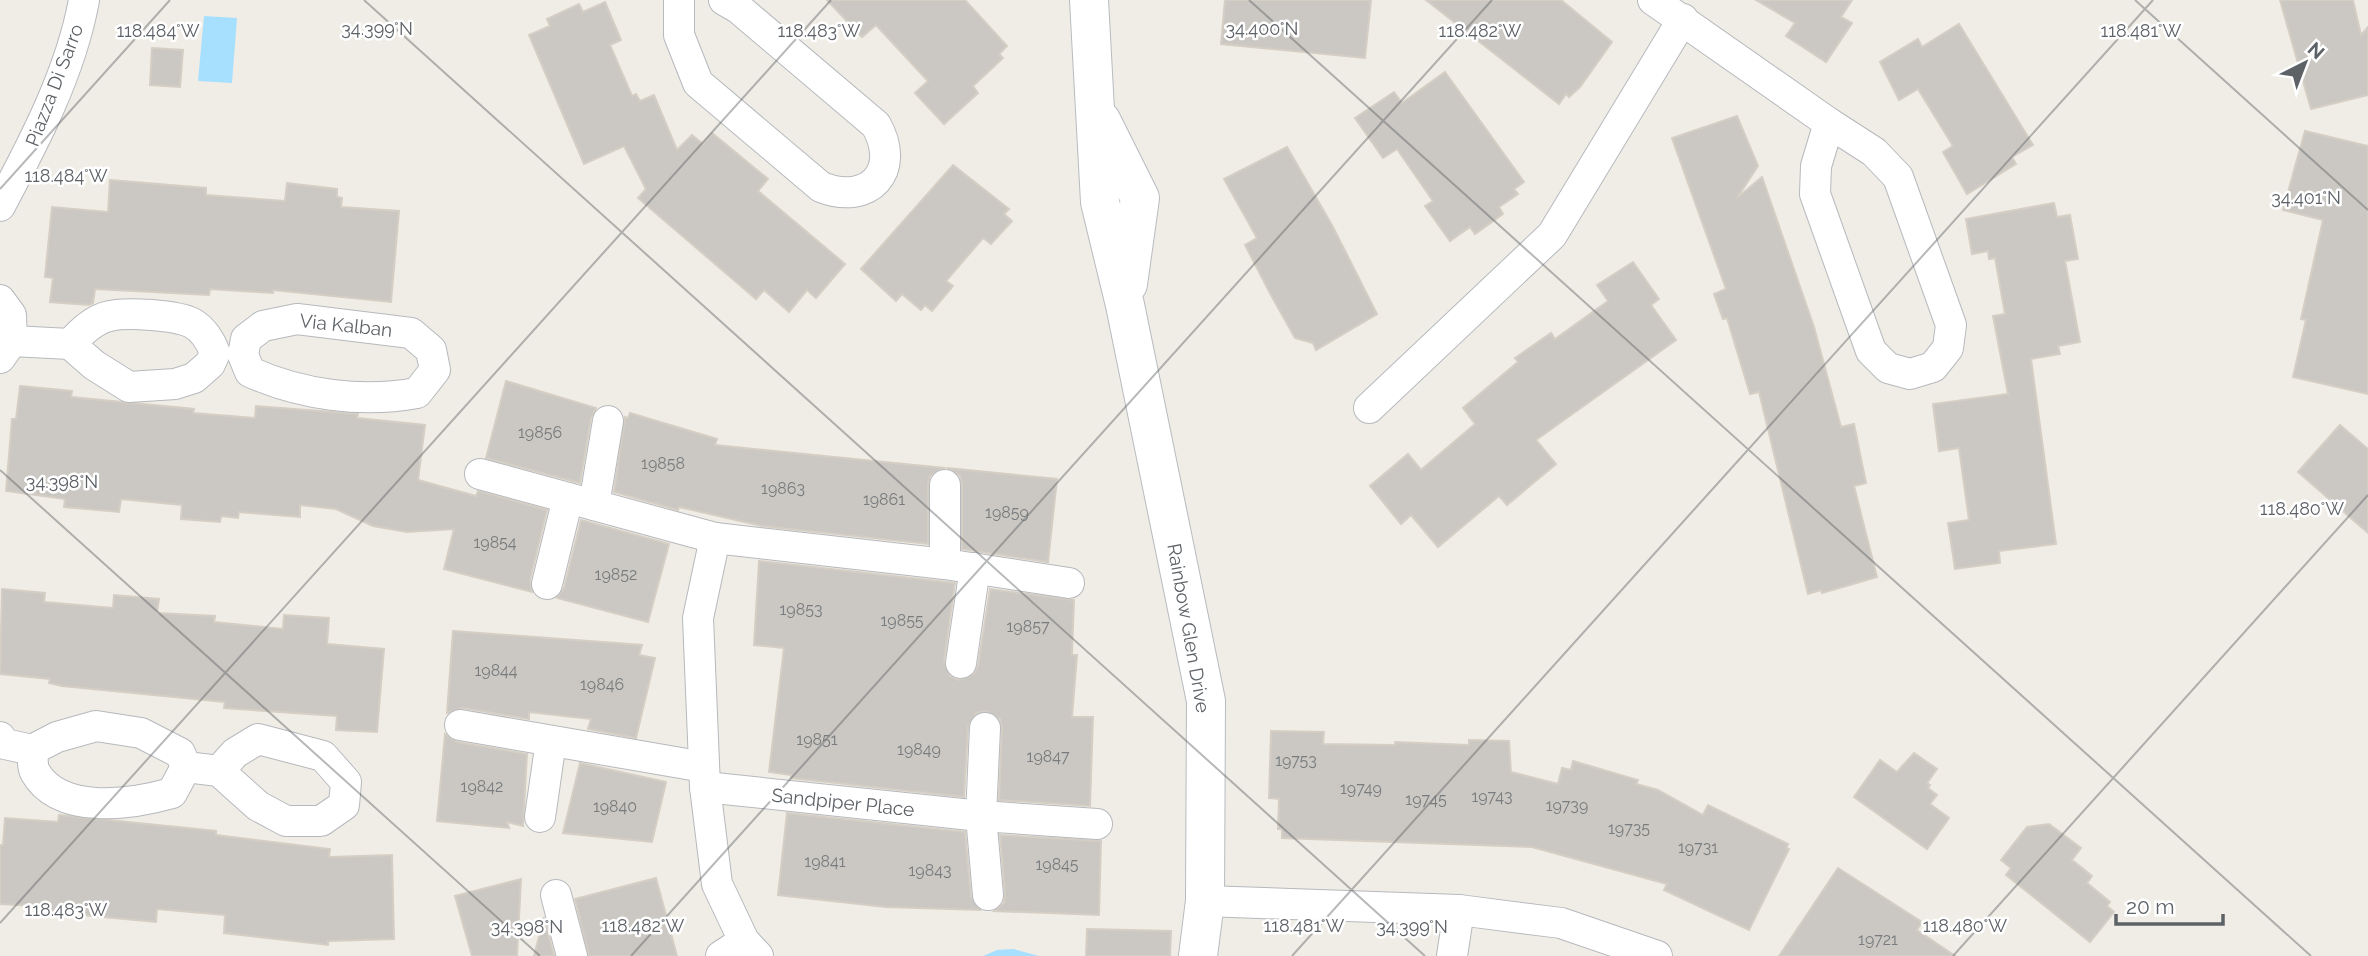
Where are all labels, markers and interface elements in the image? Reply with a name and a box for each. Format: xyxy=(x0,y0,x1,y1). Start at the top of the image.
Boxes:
text: 34.399°N xyxy=(341,18,413,39)
text: 34.400°N xyxy=(1225,18,1299,39)
text: 118.484°W xyxy=(116,20,200,41)
text: 118.483°W xyxy=(778,20,861,41)
text: 118.482°W xyxy=(1439,20,1522,41)
text: 118.481°W xyxy=(2101,20,2182,41)
street label: Piazza Di Sarro xyxy=(21,21,87,149)
north arrow xyxy=(2270,28,2340,98)
text: N xyxy=(2304,37,2329,63)
text: 118.484°W xyxy=(24,165,108,186)
text: 34.401°N xyxy=(2271,187,2341,208)
street label: Via Kalban xyxy=(299,309,393,341)
house number: 19856 xyxy=(518,423,562,442)
house number: 19858 xyxy=(641,454,685,473)
text: 34.398°N xyxy=(26,471,98,492)
house number: 19863 xyxy=(761,479,805,498)
house number: 19861 xyxy=(863,490,905,509)
text: 118.480°W xyxy=(2260,498,2344,519)
house number: 19859 xyxy=(985,503,1029,522)
house number: 19854 xyxy=(473,533,517,552)
street label: Rainbow Glen Drive xyxy=(1163,542,1215,714)
house number: 19852 xyxy=(595,565,637,584)
house number: 19853 xyxy=(780,600,822,619)
house number: 19855 xyxy=(880,611,924,630)
house number: 19857 xyxy=(1007,617,1050,636)
house number: 19844 xyxy=(474,661,518,680)
house number: 19846 xyxy=(580,675,624,694)
house number: 19851 xyxy=(796,730,838,749)
house number: 19849 xyxy=(897,740,941,759)
house number: 19847 xyxy=(1027,747,1070,766)
house number: 19753 xyxy=(1275,751,1317,770)
house number: 19842 xyxy=(461,777,503,796)
house number: 19749 xyxy=(1340,779,1382,798)
street label: Sandpiper Place xyxy=(771,784,915,820)
house number: 19743 xyxy=(1471,787,1513,806)
house number: 19745 xyxy=(1405,790,1447,809)
house number: 19739 xyxy=(1546,796,1588,815)
house number: 19840 xyxy=(593,797,637,816)
house number: 19735 xyxy=(1608,819,1650,838)
house number: 19731 xyxy=(1678,838,1718,857)
house number: 19841 xyxy=(804,852,846,871)
house number: 19845 xyxy=(1035,855,1079,874)
house number: 19843 xyxy=(909,861,952,880)
scale bar xyxy=(2116,883,2223,927)
text: 20 m xyxy=(2126,894,2174,919)
text: 118.483°W xyxy=(25,899,108,920)
text: 118.482°W xyxy=(602,915,685,936)
text: 118.481°W xyxy=(1264,915,1345,936)
text: 118.480°W xyxy=(1923,915,2007,936)
text: 34.398°N xyxy=(491,916,563,937)
text: 34.399°N xyxy=(1376,916,1448,937)
house number: 19721 xyxy=(1858,930,1898,949)

